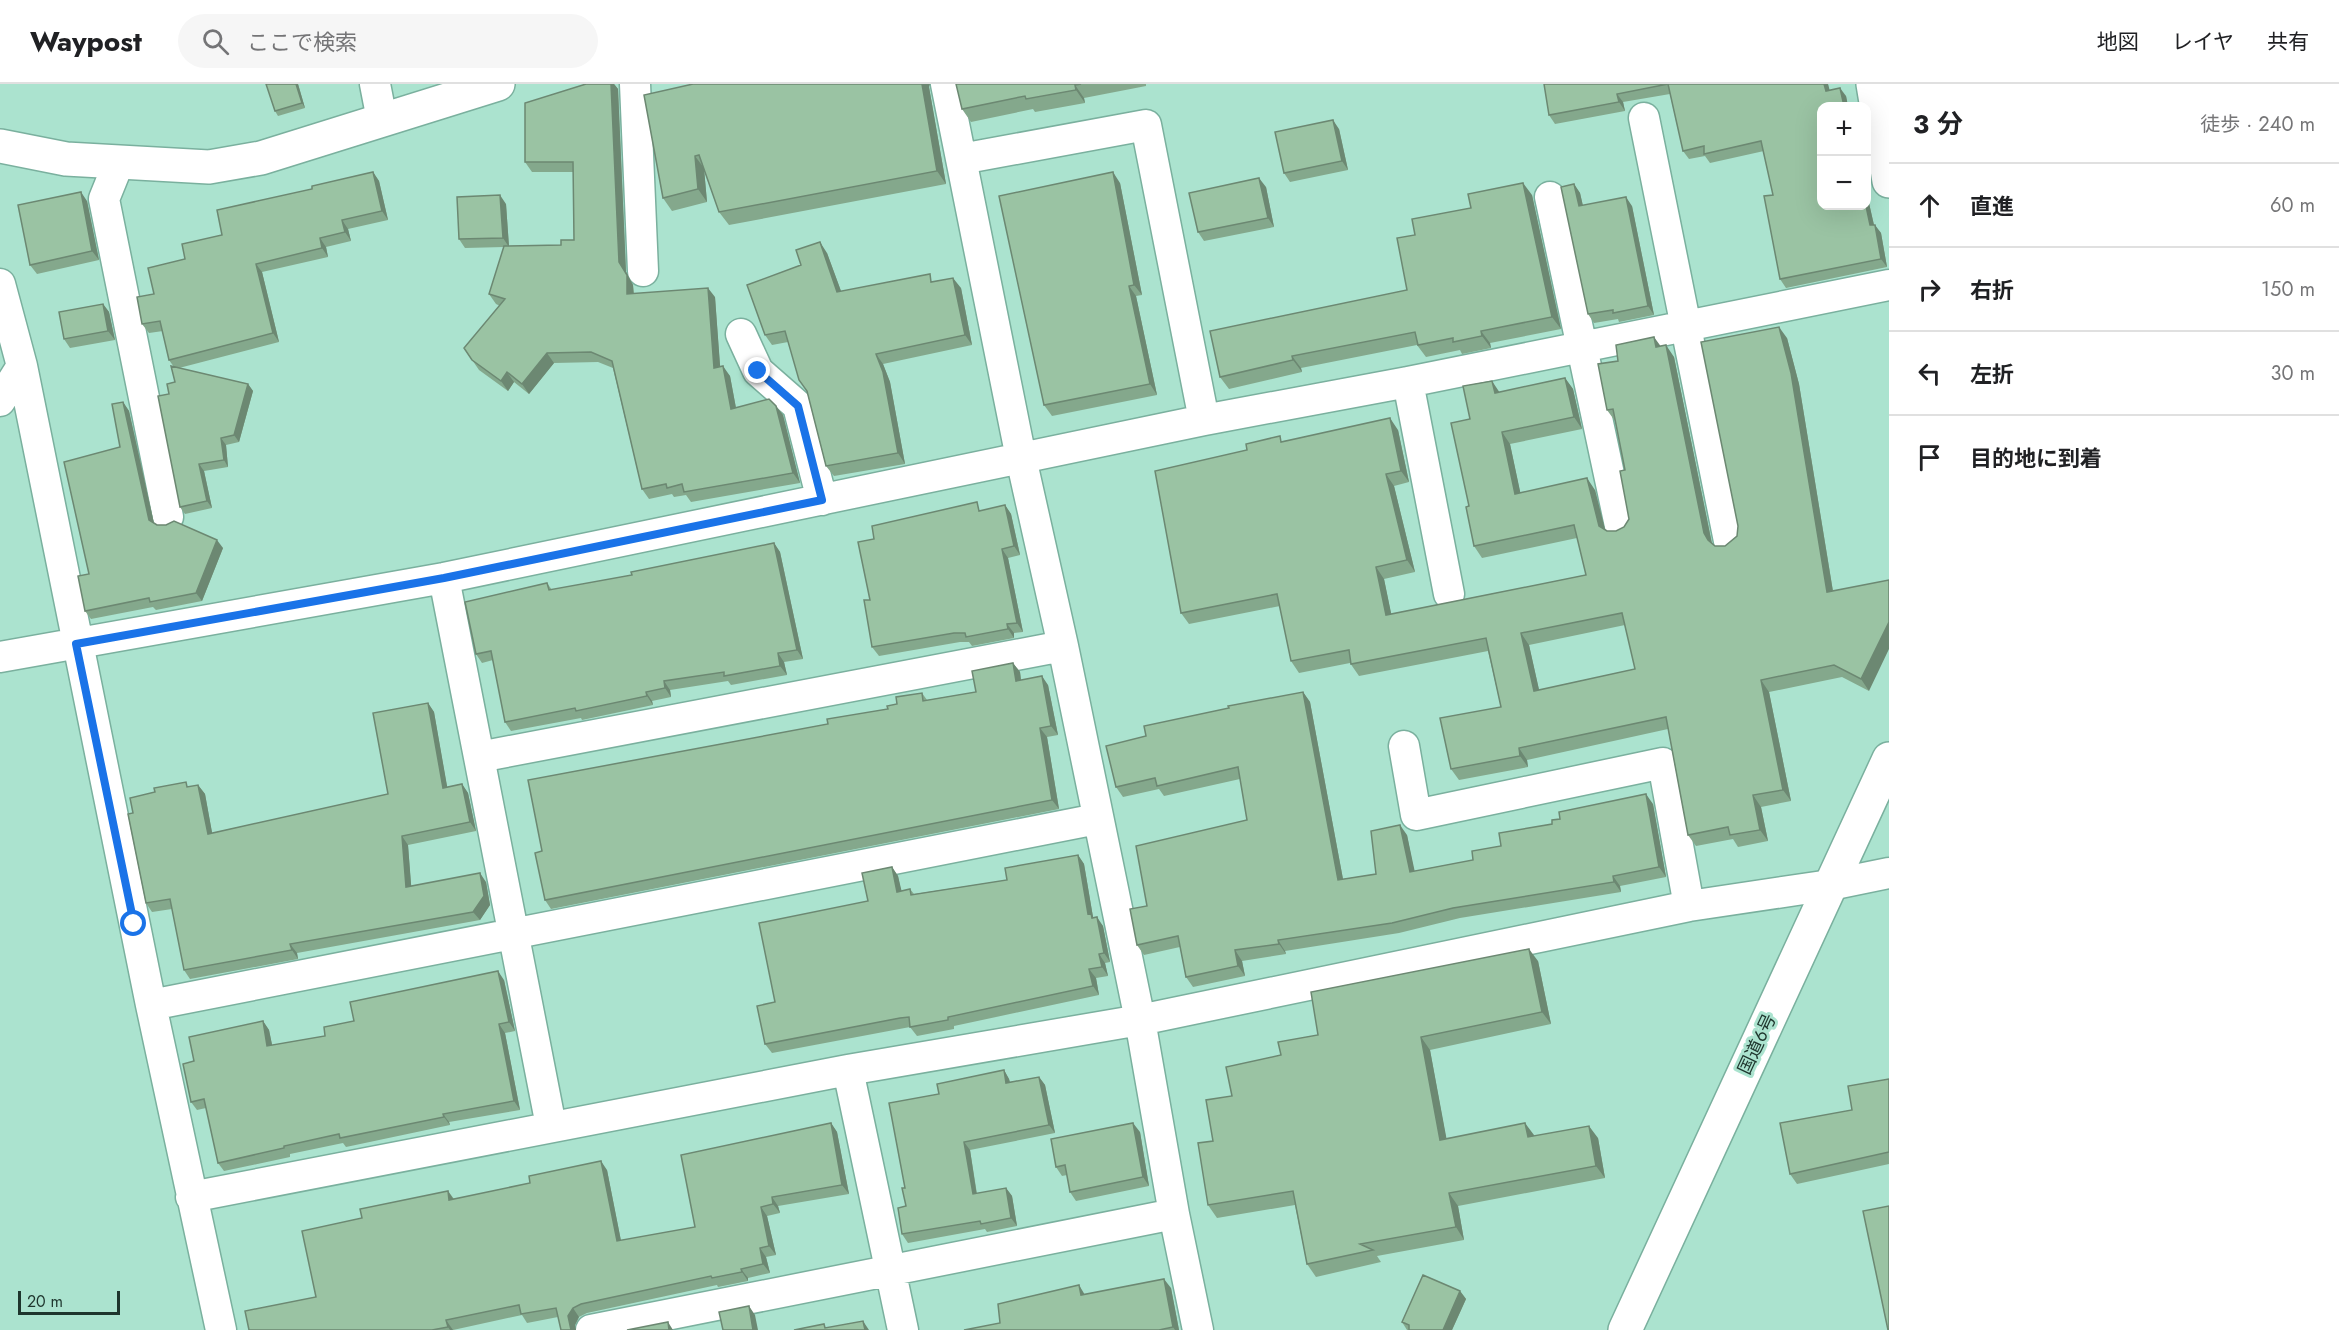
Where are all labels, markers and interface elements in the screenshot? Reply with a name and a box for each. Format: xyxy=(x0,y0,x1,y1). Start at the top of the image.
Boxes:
search box xyxy=(178,14,598,68)
text: Waypost xyxy=(30,21,142,62)
icon: search xyxy=(199,25,232,58)
text: ここで検索 xyxy=(247,26,357,58)
text: 地図 xyxy=(2097,27,2139,57)
text: レイヤ xyxy=(2172,27,2234,57)
text: 共有 xyxy=(2267,27,2309,57)
map controls xyxy=(1817,102,1871,210)
button: + xyxy=(1817,102,1871,156)
text: 3 分 xyxy=(1913,105,1963,143)
text: 徒歩 · 240 m xyxy=(2200,110,2315,139)
button: − xyxy=(1817,156,1871,210)
icon: ahead xyxy=(1913,189,1946,222)
text: 直進 xyxy=(1970,190,2014,222)
text: 60 m xyxy=(2270,191,2315,220)
icon: right xyxy=(1913,273,1946,306)
text: 右折 xyxy=(1970,274,2014,306)
text: 150 m xyxy=(2261,275,2315,304)
route end xyxy=(744,357,770,383)
icon: left xyxy=(1913,357,1946,390)
text: 左折 xyxy=(1970,358,2014,390)
text: 30 m xyxy=(2270,359,2315,388)
icon: arrive xyxy=(1913,441,1946,474)
text: 目的地に到着 xyxy=(1970,442,2102,474)
route start xyxy=(120,910,146,936)
street label: 国道6号 xyxy=(1732,1009,1782,1079)
scale bar xyxy=(18,1288,120,1316)
text: 20 m xyxy=(27,1290,63,1313)

